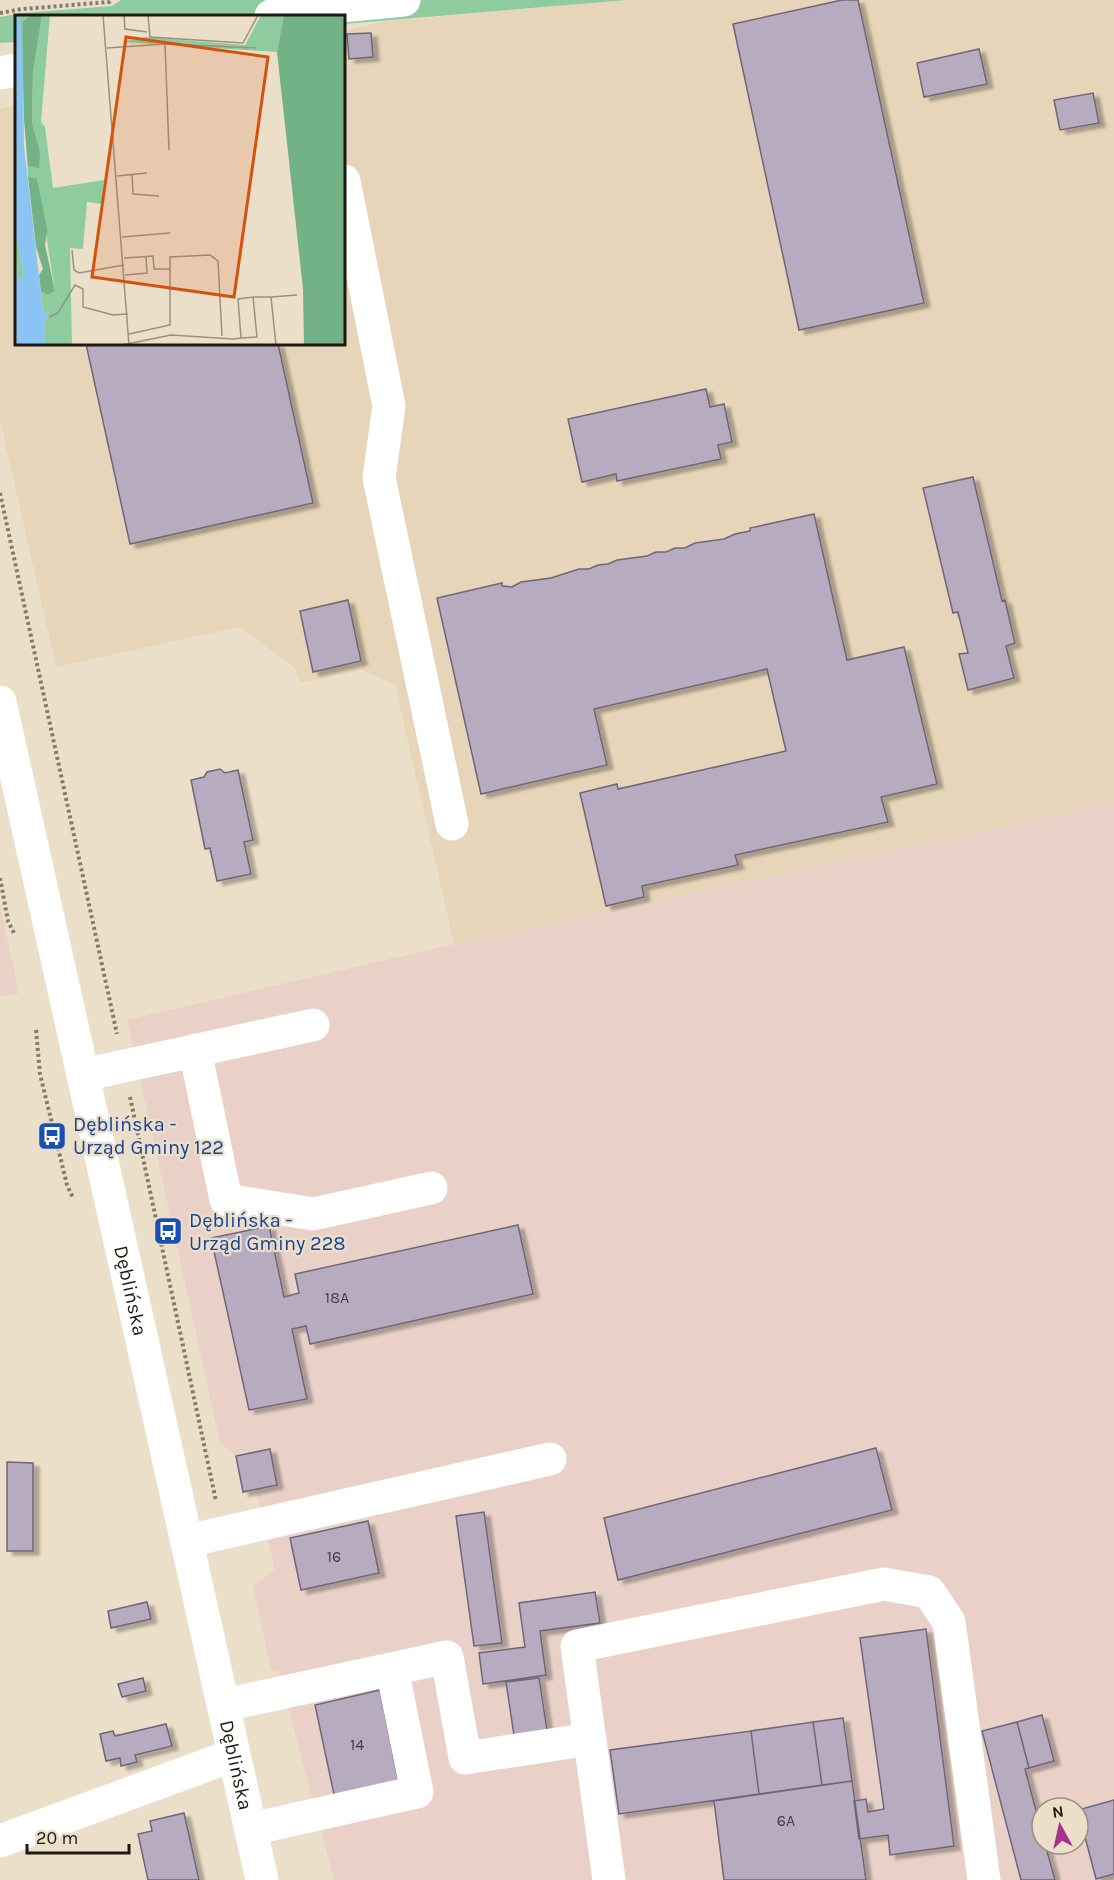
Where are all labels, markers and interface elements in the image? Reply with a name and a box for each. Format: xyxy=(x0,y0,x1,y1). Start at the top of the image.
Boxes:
inset map xyxy=(15,15,345,345)
place label: Dęblińska - Urząd Gminy 122 xyxy=(73,1113,224,1159)
bus stop icon: Dęblińska - Urząd Gminy 122 xyxy=(36,1120,68,1152)
place label: Dęblińska - Urząd Gminy 228 xyxy=(189,1209,346,1255)
bus stop icon: Dęblińska - Urząd Gminy 228 xyxy=(152,1215,184,1247)
street label: Dęblińska xyxy=(109,1243,152,1338)
house number: 18A xyxy=(325,1288,349,1307)
house number: 16 xyxy=(327,1547,341,1566)
street label: Dęblińska xyxy=(215,1718,257,1812)
house number: 14 xyxy=(350,1735,364,1754)
north arrow xyxy=(1030,1796,1090,1856)
text: N xyxy=(1051,1801,1065,1822)
house number: 6A xyxy=(777,1811,795,1830)
scale bar xyxy=(27,1817,129,1855)
text: 20 m xyxy=(36,1827,78,1849)

